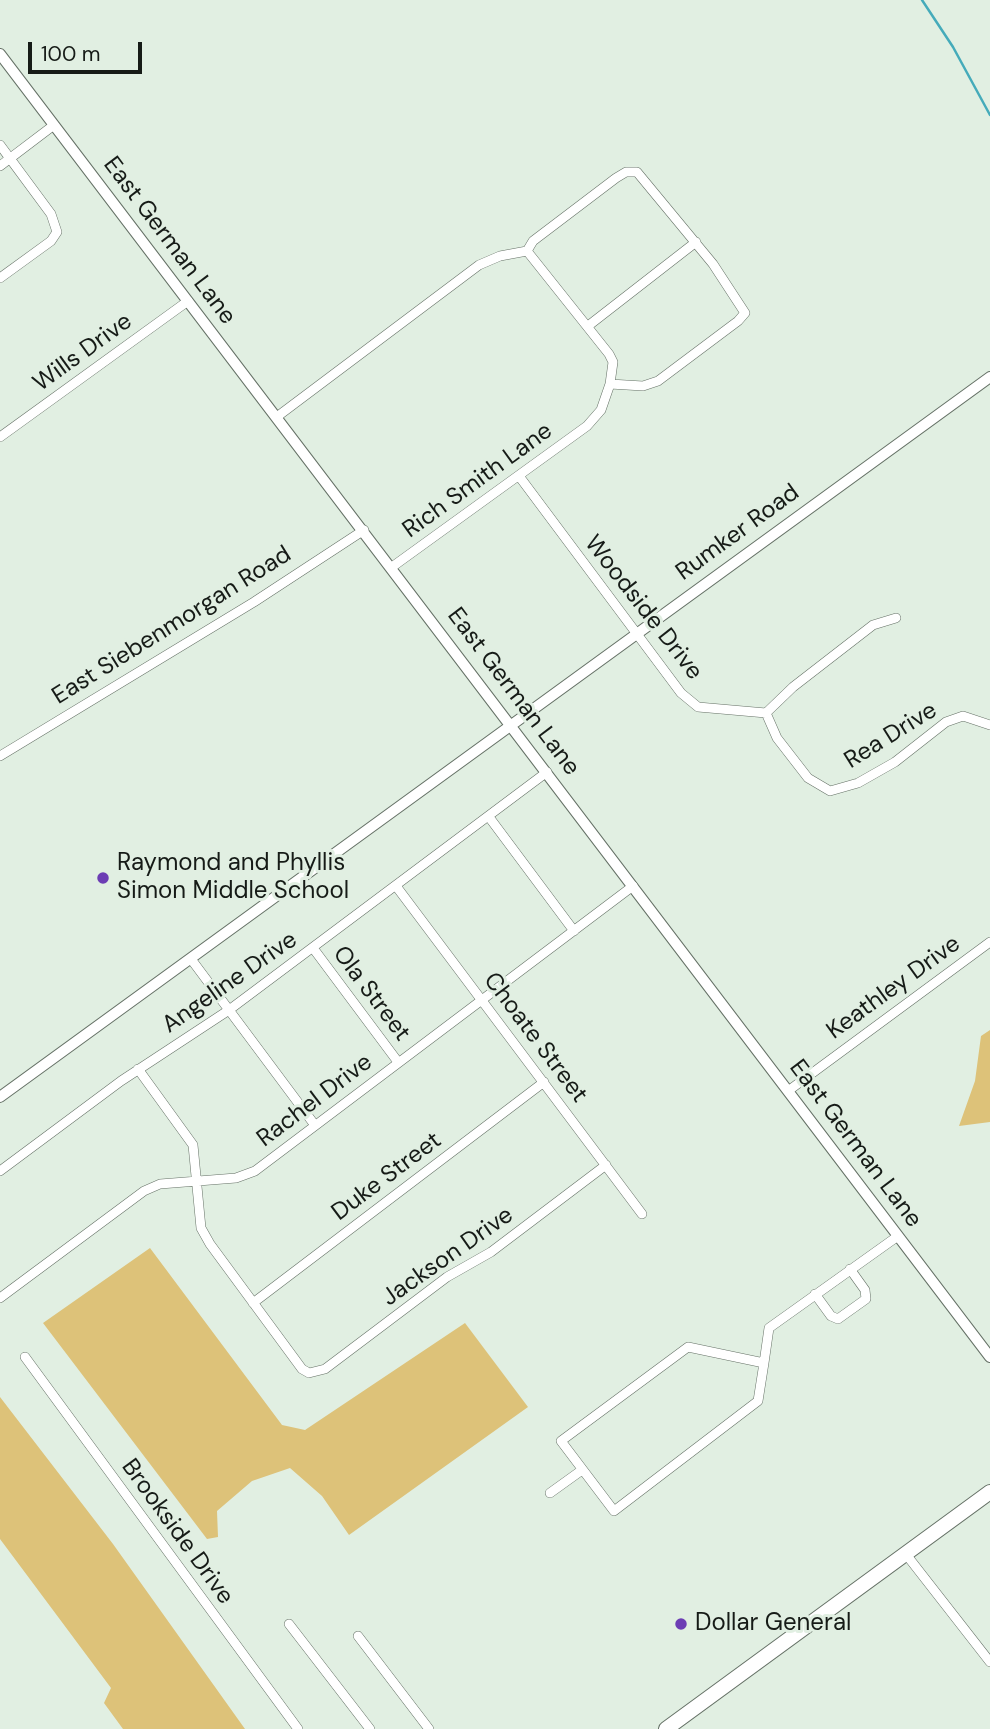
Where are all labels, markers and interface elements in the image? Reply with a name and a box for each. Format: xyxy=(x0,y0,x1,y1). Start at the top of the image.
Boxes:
scale bar xyxy=(32,28,145,72)
text: 100 m xyxy=(41,40,101,68)
street label: East German Lane xyxy=(97,152,241,330)
street label: Wills Drive xyxy=(28,308,138,398)
street label: Rich Smith Lane xyxy=(398,417,558,545)
street label: Rumker Road xyxy=(671,479,805,587)
street label: Woodside Drive xyxy=(578,530,708,686)
street label: East Siebenmorgan Road xyxy=(47,541,297,711)
street label: East German Lane xyxy=(441,603,585,781)
street label: Rea Drive xyxy=(840,696,942,776)
place label: Raymond and Phyllis Simon Middle School xyxy=(117,850,349,906)
marker: Raymond and Phyllis Simon Middle School xyxy=(95,870,111,886)
street label: Angeline Drive xyxy=(157,926,303,1040)
street label: Keathley Drive xyxy=(822,930,966,1046)
street label: Ola Street xyxy=(326,941,416,1047)
street label: Choate Street xyxy=(477,967,593,1109)
street label: Rachel Drive xyxy=(252,1048,378,1154)
street label: East German Lane xyxy=(783,1055,927,1233)
street label: Duke Street xyxy=(327,1127,447,1227)
street label: Jackson Drive xyxy=(377,1201,519,1313)
street label: Brookside Drive xyxy=(115,1454,239,1610)
place label: Dollar General xyxy=(695,1610,851,1638)
marker: Dollar General xyxy=(673,1616,689,1632)

